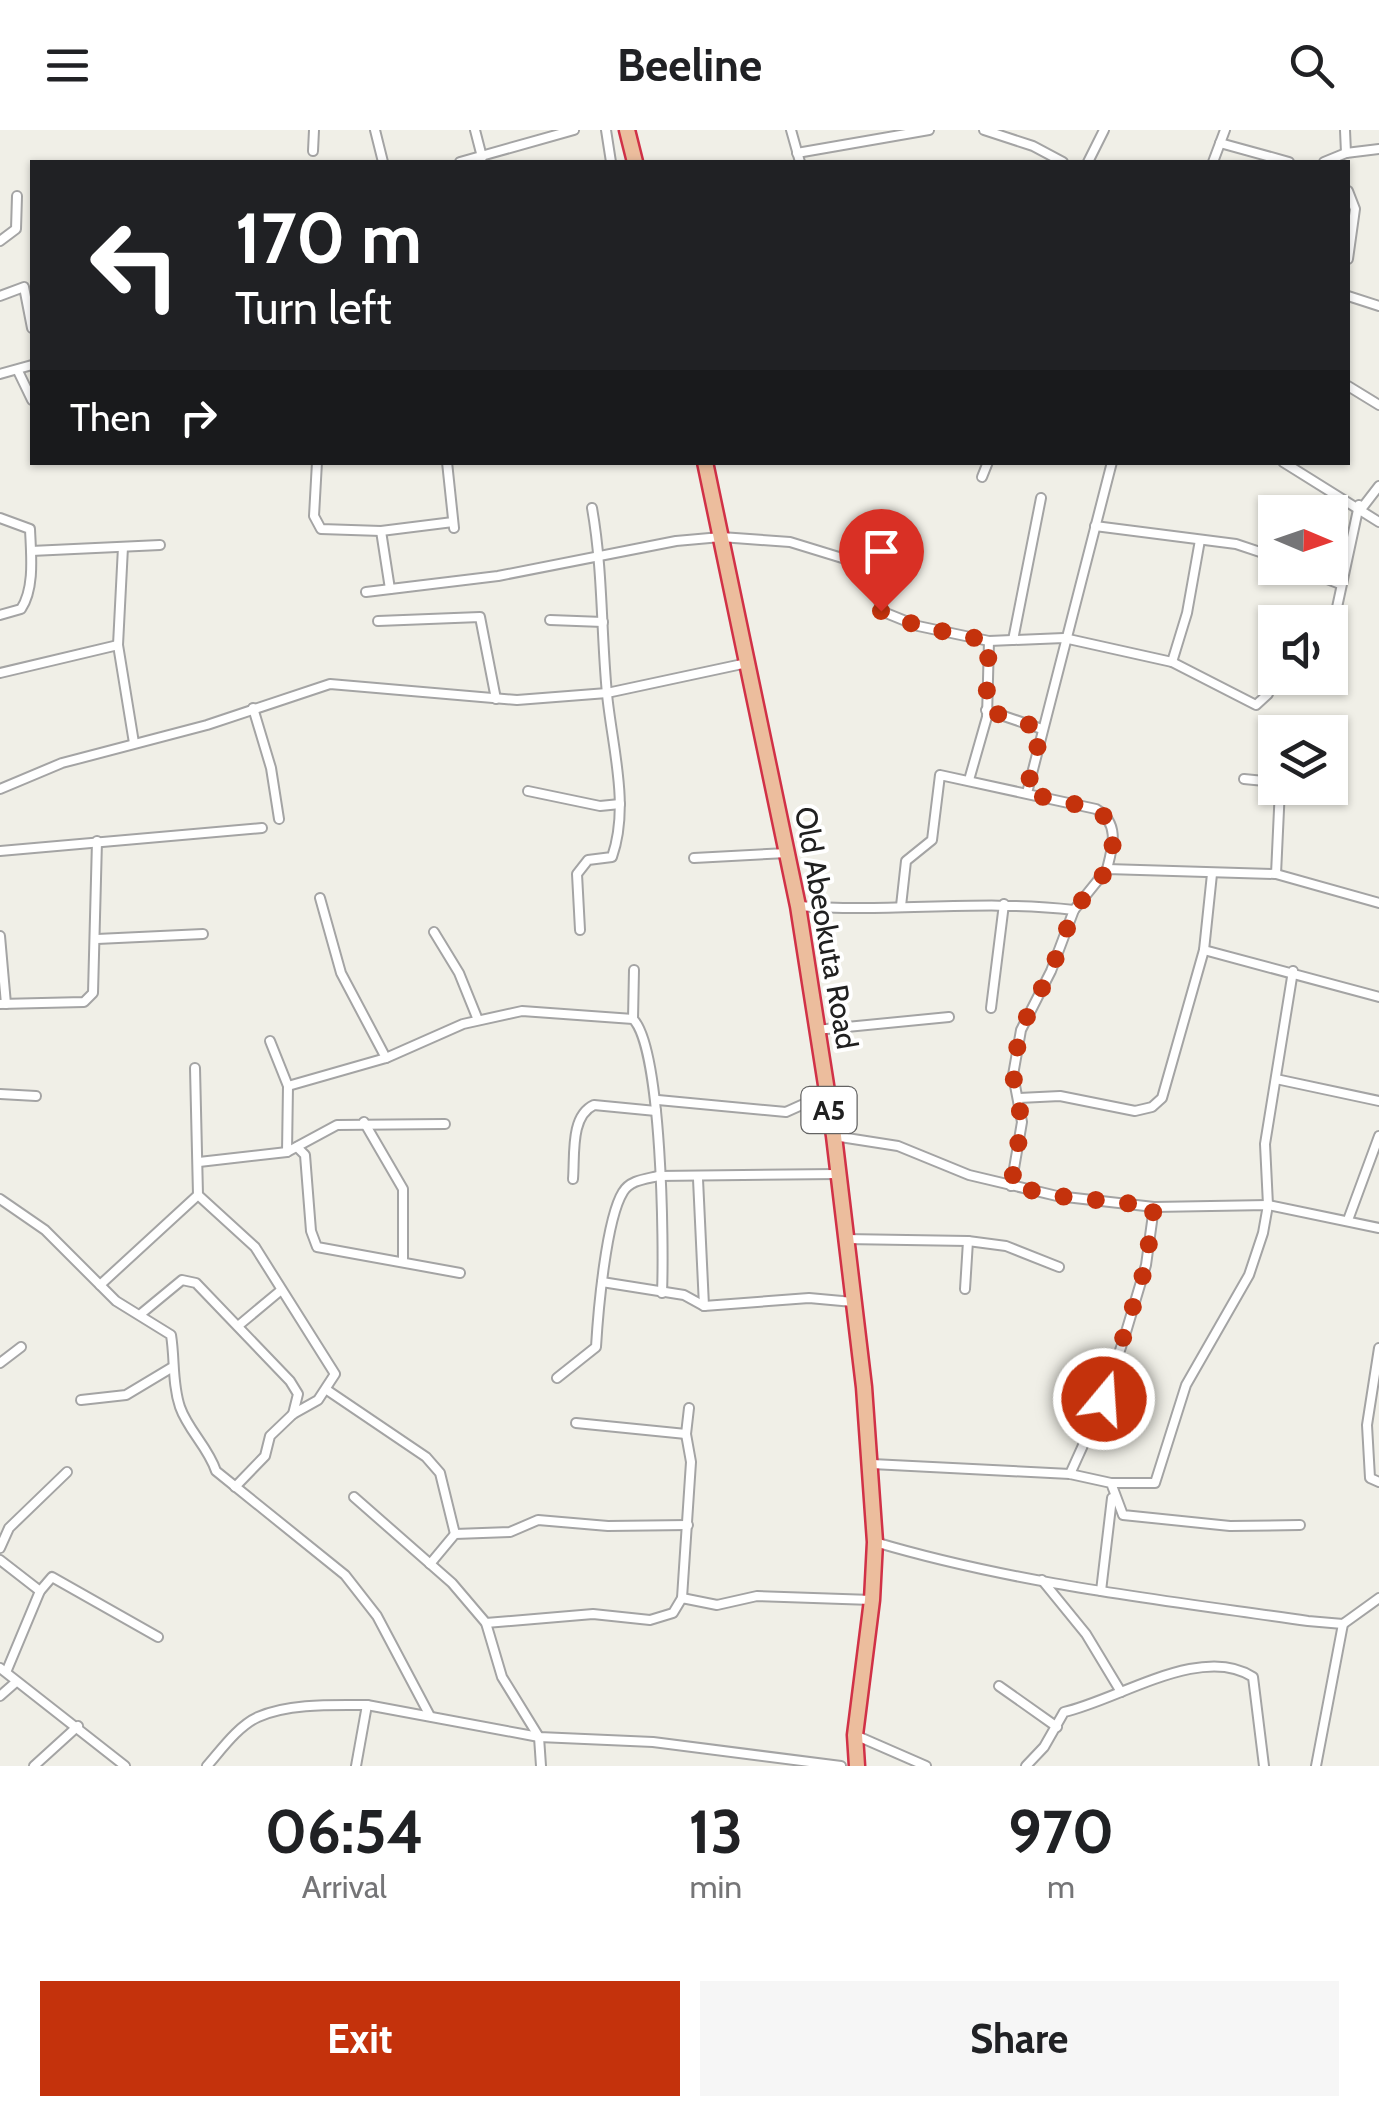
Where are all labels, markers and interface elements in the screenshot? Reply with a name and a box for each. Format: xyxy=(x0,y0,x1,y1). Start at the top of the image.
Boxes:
icon: menu xyxy=(40,38,95,93)
text: Beeline xyxy=(617,38,762,92)
icon: search xyxy=(1284,38,1339,93)
text: 170 m xyxy=(235,195,422,281)
icon: left xyxy=(70,200,200,330)
text: Turn left xyxy=(235,281,392,335)
icon: right xyxy=(171,390,226,445)
text: Then xyxy=(70,394,151,441)
north arrow xyxy=(1258,495,1348,585)
map controls xyxy=(1258,495,1348,805)
pin xyxy=(839,509,924,612)
icon: arrive xyxy=(854,524,909,579)
button: sound xyxy=(1258,605,1348,695)
button: layers xyxy=(1258,715,1348,805)
street label: Old Abeokuta Road xyxy=(787,804,866,1052)
road number: A5 xyxy=(802,1087,856,1133)
position arrow xyxy=(1052,1347,1156,1451)
text: 06:54 xyxy=(265,1795,424,1868)
text: 13 xyxy=(689,1795,743,1868)
text: 970 xyxy=(1008,1795,1114,1868)
text: Arrival xyxy=(302,1867,387,1906)
text: min xyxy=(689,1867,742,1906)
text: m xyxy=(1047,1867,1075,1906)
button: Exit xyxy=(40,1981,680,2096)
button: Share xyxy=(700,1981,1339,2096)

